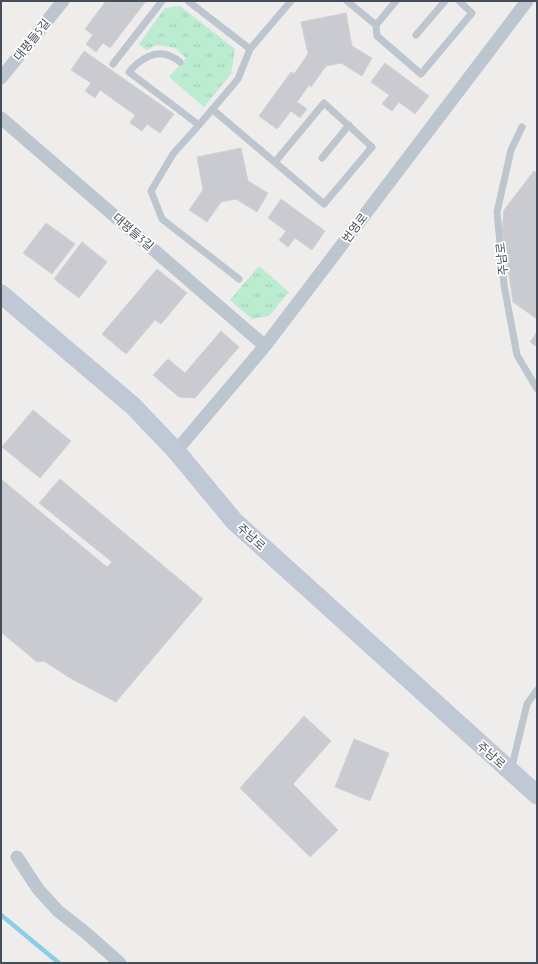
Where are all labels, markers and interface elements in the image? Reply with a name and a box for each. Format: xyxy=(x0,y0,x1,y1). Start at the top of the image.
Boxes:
street label: 대평들5길 xyxy=(10,16,53,64)
street label: 대평들3길 xyxy=(110,210,157,254)
street label: 번영로 xyxy=(339,210,371,245)
street label: 주남로 xyxy=(492,242,511,276)
street label: 주남로 xyxy=(234,520,269,553)
street label: 주남로 xyxy=(474,738,509,771)

